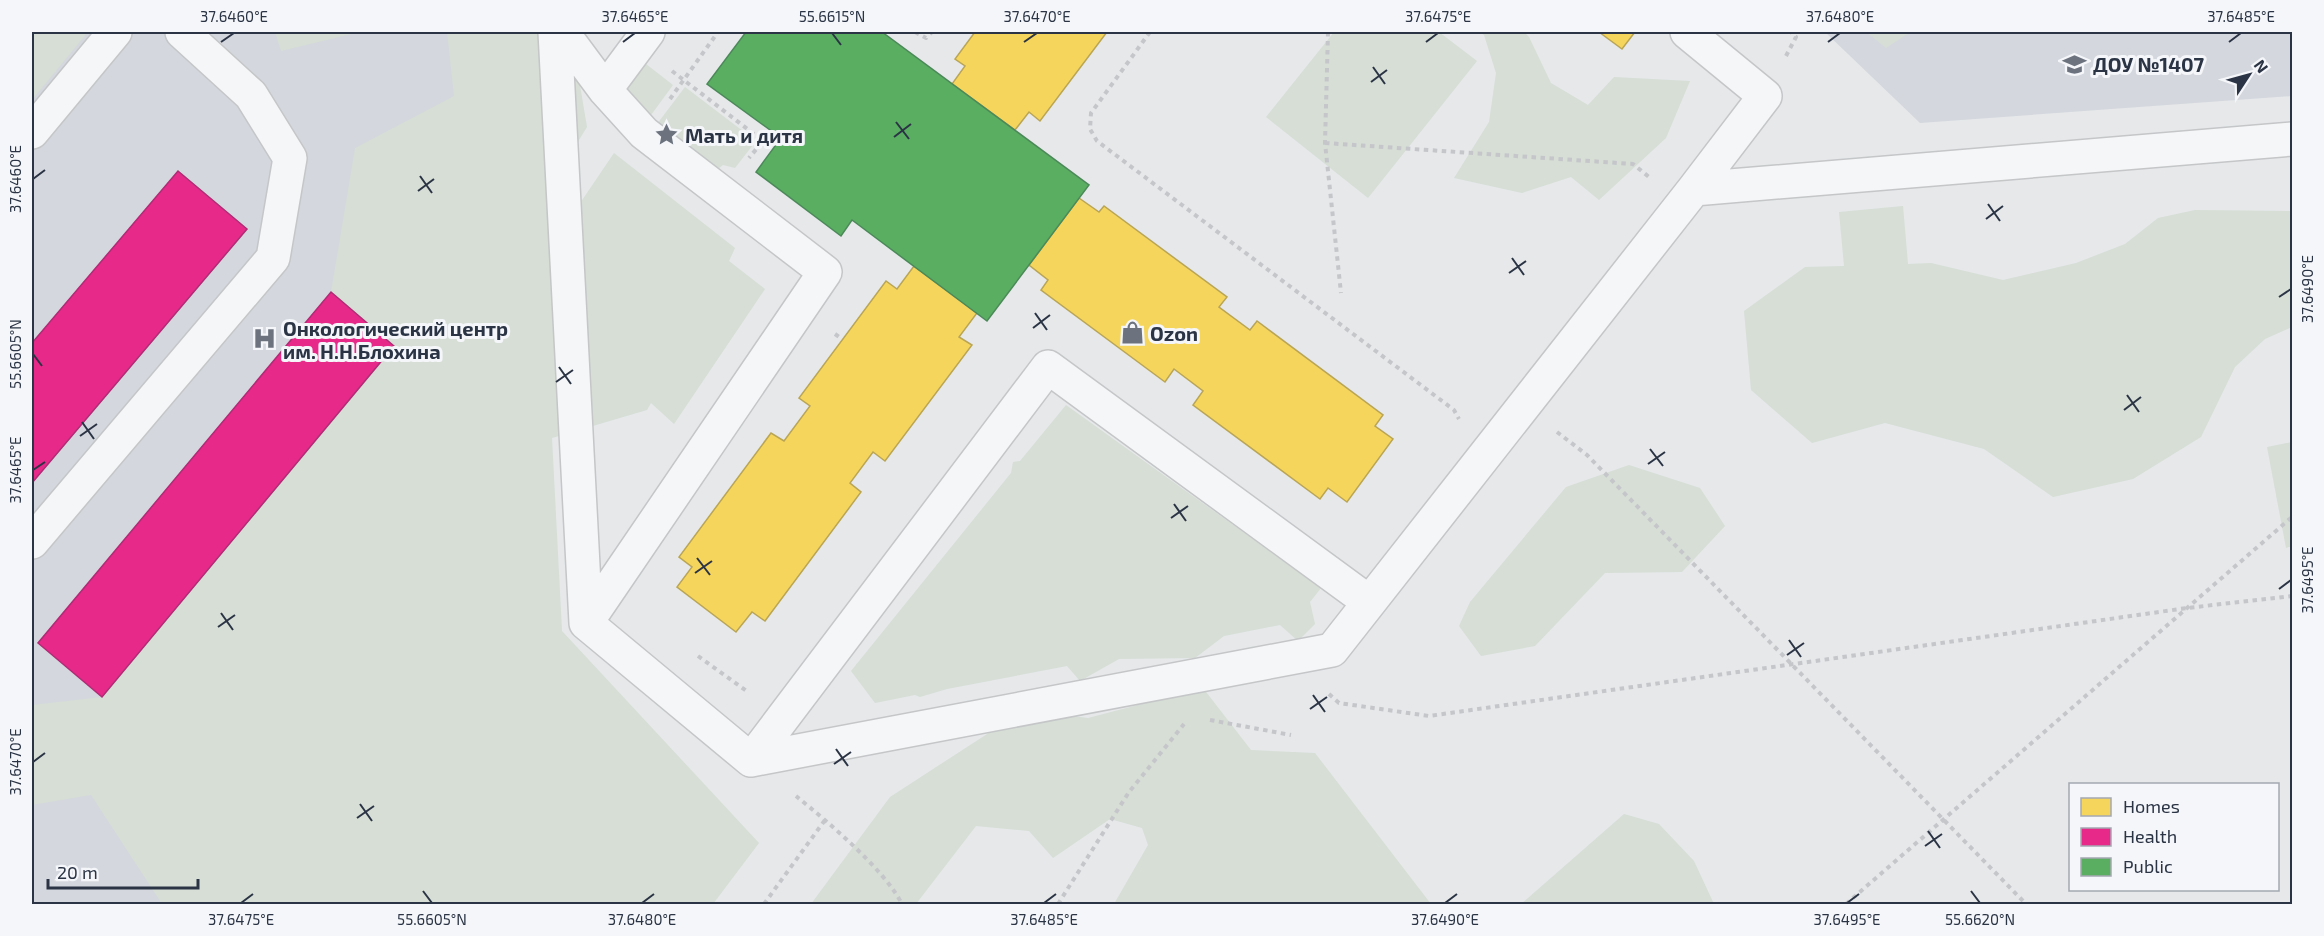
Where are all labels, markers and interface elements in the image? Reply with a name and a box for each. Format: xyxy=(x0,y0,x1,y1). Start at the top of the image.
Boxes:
text: 37.6460°E xyxy=(200,7,268,25)
text: 37.6465°E xyxy=(601,7,669,25)
text: 55.6615°N xyxy=(799,7,865,25)
text: 37.6470°E xyxy=(1003,7,1071,25)
text: 37.6475°E xyxy=(1405,7,1471,25)
text: 37.6480°E xyxy=(1806,7,1874,25)
text: 37.6485°E xyxy=(2207,7,2275,25)
north arrow xyxy=(2219,45,2279,105)
school or university icon: ДОУ №1407 xyxy=(2062,51,2088,77)
place label: ДОУ №1407 xyxy=(2093,52,2205,76)
text: N xyxy=(2250,56,2273,76)
place icon: Мать и дитя xyxy=(654,122,680,148)
place label: Мать и дитя xyxy=(685,123,803,147)
text: 37.6460°E xyxy=(6,145,24,213)
text: 37.6490°E xyxy=(2298,255,2316,323)
place label: Онкологический центр им. Н.Н.Блохина xyxy=(283,316,508,363)
text: 55.6605°N xyxy=(6,319,24,389)
shop icon: Ozon xyxy=(1119,320,1145,346)
place label: Ozon xyxy=(1150,321,1198,345)
hospital icon: Онкологический центр им. Н.Н.Блохина xyxy=(252,326,278,352)
text: 37.6465°E xyxy=(6,436,24,504)
text: 37.6495°E xyxy=(2298,546,2316,614)
text: 37.6470°E xyxy=(6,728,24,796)
legend xyxy=(2069,783,2279,891)
text: Homes xyxy=(2123,795,2180,817)
text: Health xyxy=(2123,825,2177,847)
scale bar xyxy=(48,852,198,890)
text: Public xyxy=(2123,855,2173,877)
text: 20 m xyxy=(57,861,98,883)
text: 37.6475°E xyxy=(208,910,274,928)
text: 55.6605°N xyxy=(397,910,467,928)
text: 37.6480°E xyxy=(608,910,676,928)
text: 37.6485°E xyxy=(1010,910,1078,928)
text: 37.6490°E xyxy=(1411,910,1479,928)
text: 37.6495°E xyxy=(1813,910,1881,928)
text: 55.6620°N xyxy=(1945,910,2015,928)

